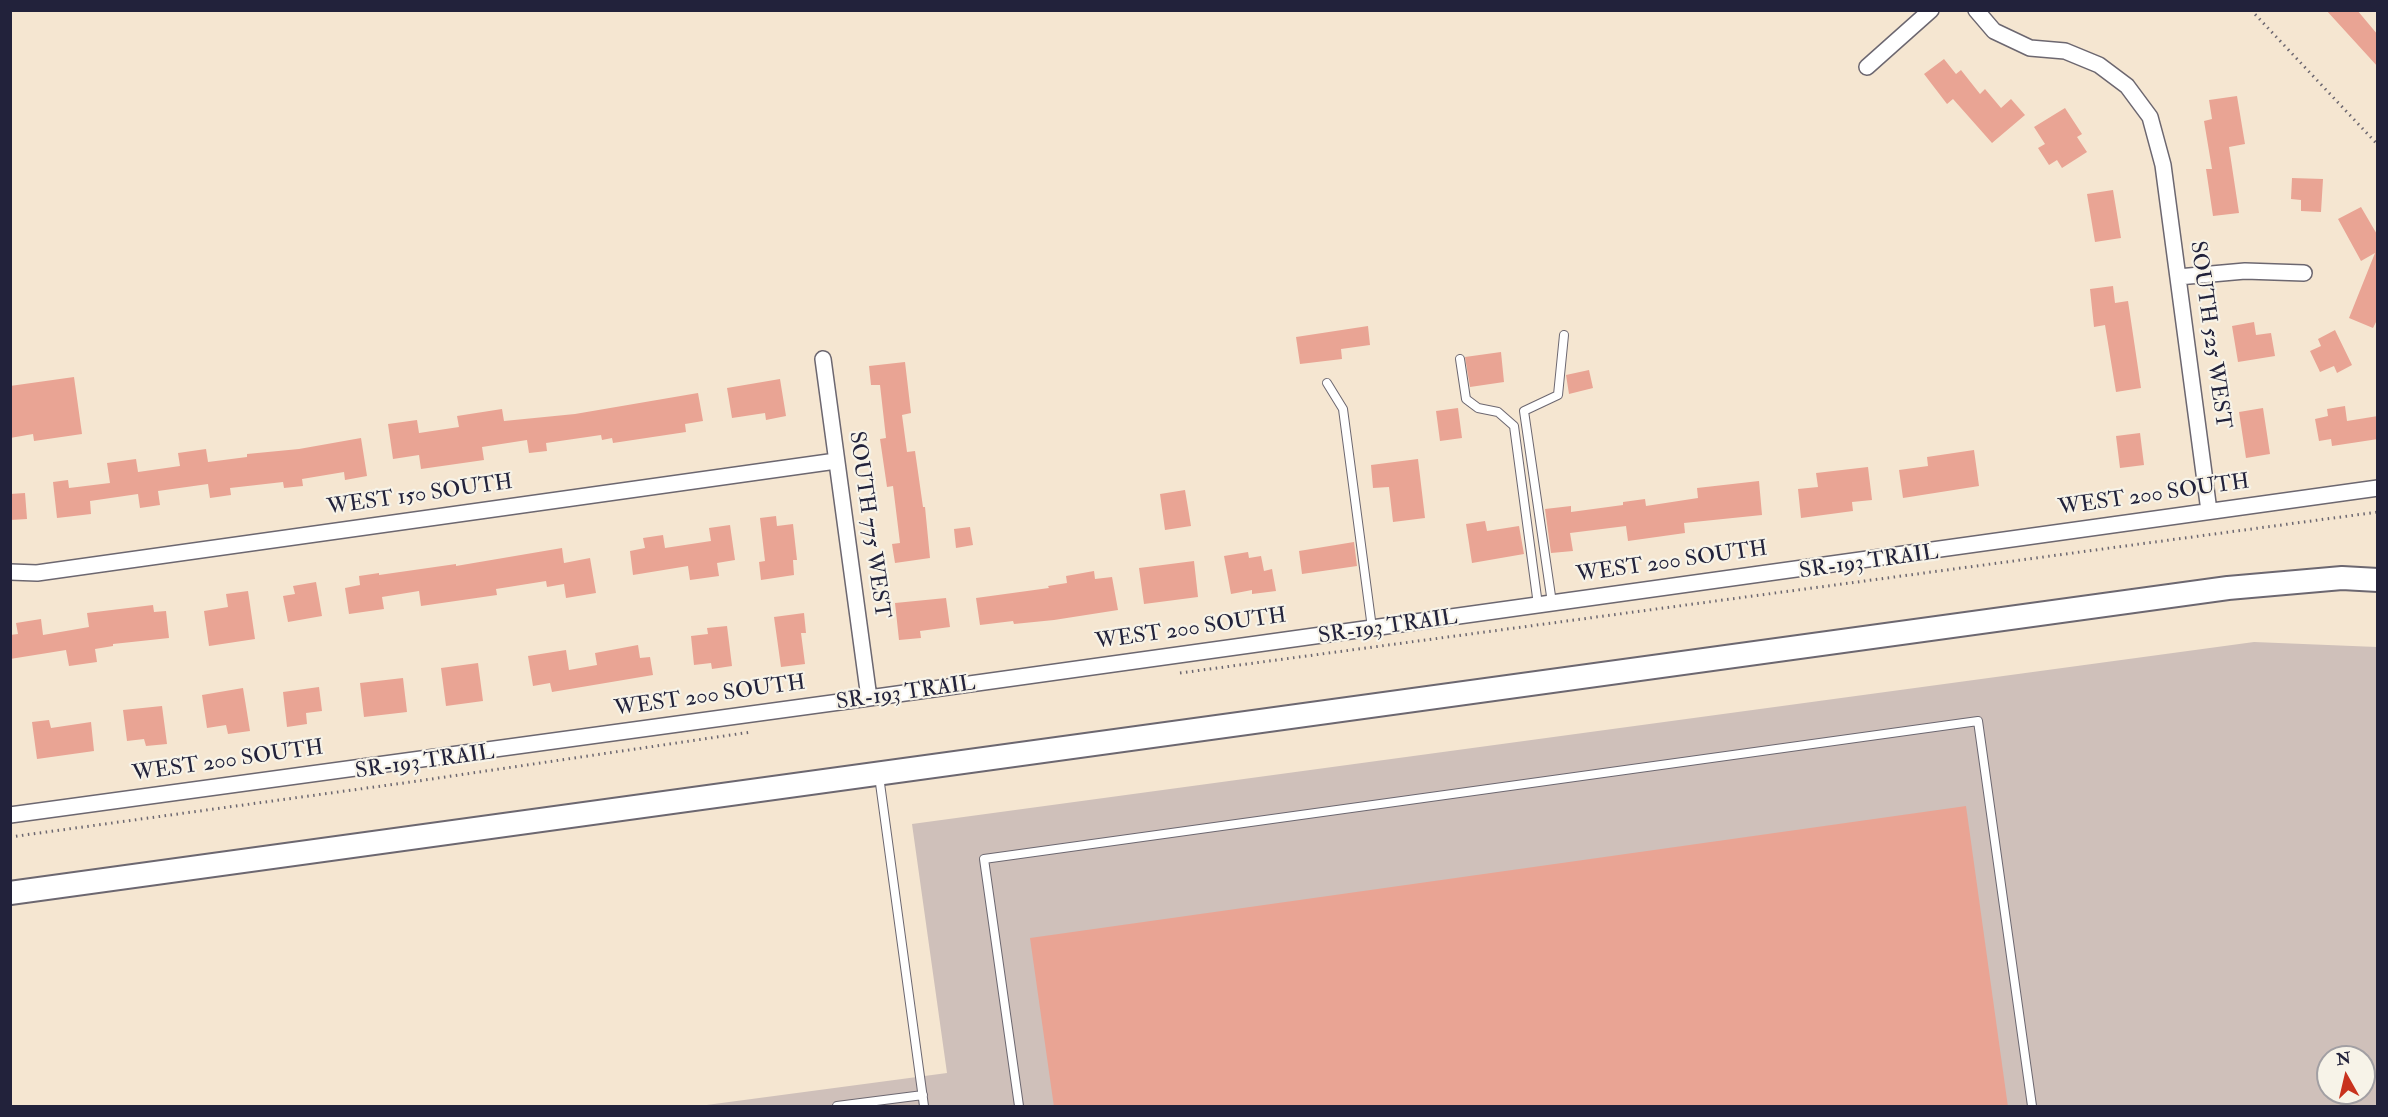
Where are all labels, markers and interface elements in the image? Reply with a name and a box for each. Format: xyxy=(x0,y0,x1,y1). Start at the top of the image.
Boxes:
street label: SOUTH 525 WEST xyxy=(2183,239,2235,431)
street label: SOUTH 775 WEST xyxy=(842,430,894,620)
street label: WEST 150 SOUTH xyxy=(325,470,515,522)
street label: WEST 200 SOUTH xyxy=(2057,470,2251,522)
street label: WEST 200 SOUTH xyxy=(1575,537,1769,589)
street label: SR-193 TRAIL xyxy=(1798,540,1940,586)
street label: WEST 200 SOUTH xyxy=(1094,604,1288,656)
street label: SR-193 TRAIL xyxy=(1317,605,1459,651)
street label: WEST 200 SOUTH xyxy=(613,671,807,723)
street label: SR-193 TRAIL xyxy=(835,671,977,717)
street label: WEST 200 SOUTH xyxy=(131,736,325,788)
street label: SR-193 TRAIL xyxy=(354,740,496,786)
north arrow xyxy=(2316,1045,2376,1105)
text: N xyxy=(2335,1048,2352,1070)

